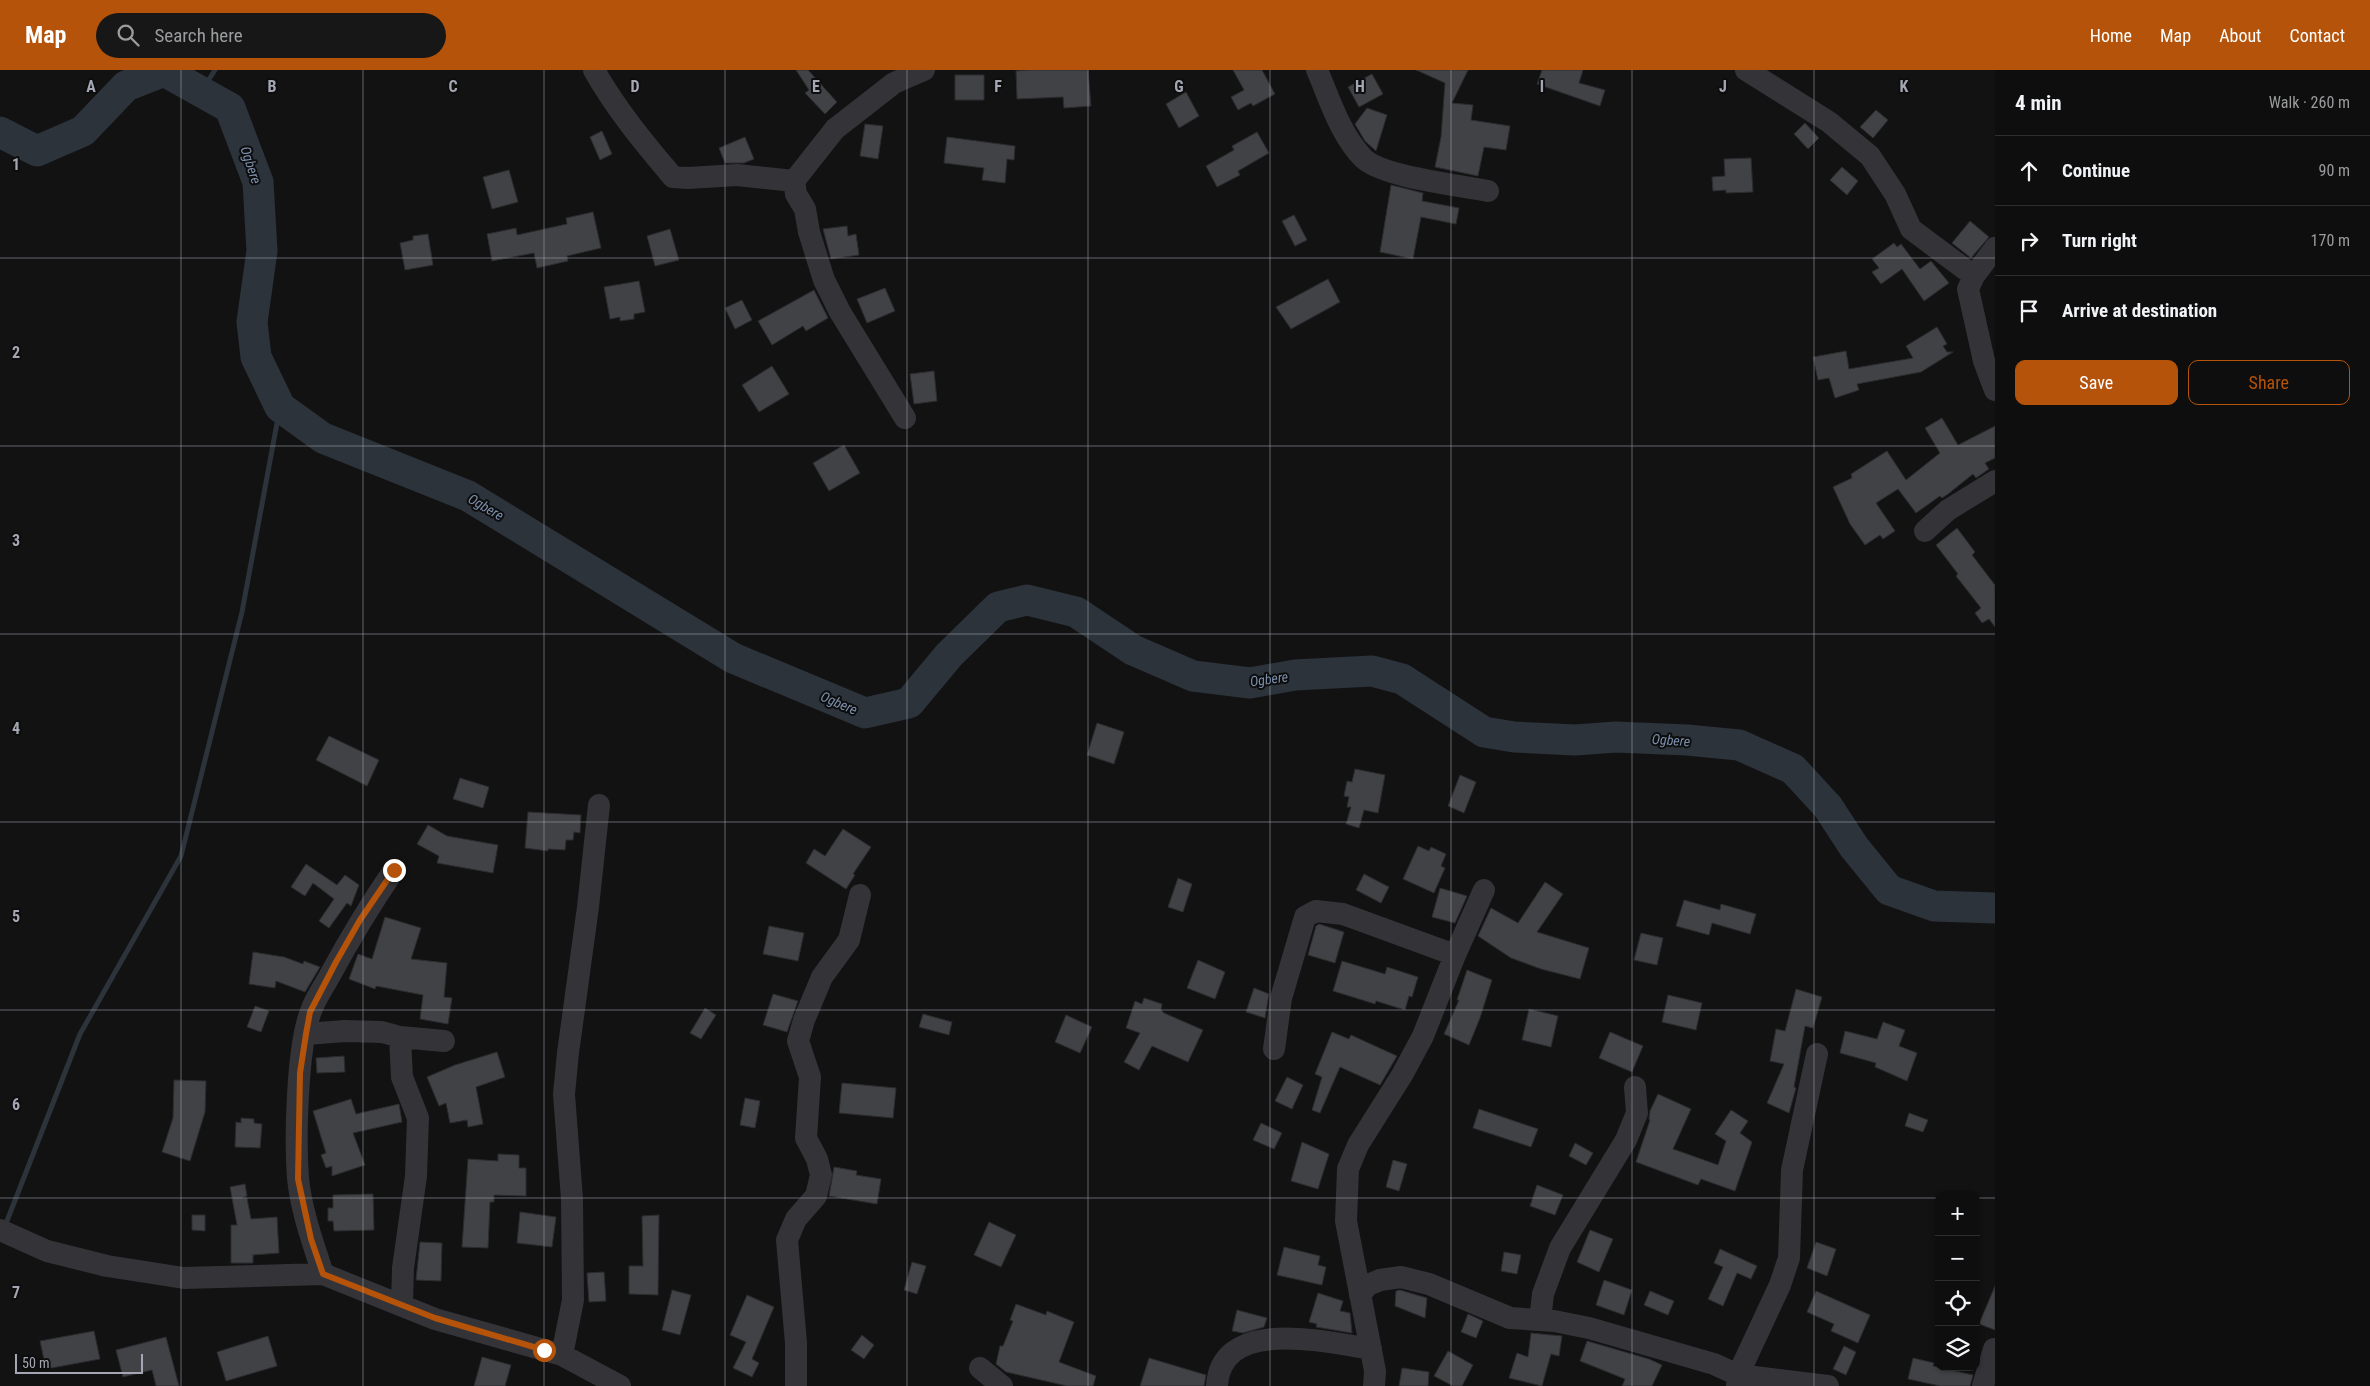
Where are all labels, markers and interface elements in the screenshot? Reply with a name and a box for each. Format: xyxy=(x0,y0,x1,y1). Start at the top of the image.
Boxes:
search box xyxy=(96,13,446,58)
text: Map xyxy=(25,21,66,49)
icon: search xyxy=(114,21,142,49)
text: Search here xyxy=(154,24,243,47)
text: Home xyxy=(2090,25,2132,46)
text: Map xyxy=(2160,25,2191,46)
text: About xyxy=(2219,25,2261,46)
text: Contact xyxy=(2289,25,2345,46)
text: A xyxy=(86,77,96,96)
text: B xyxy=(268,77,277,96)
text: C xyxy=(448,77,458,96)
text: D xyxy=(630,77,640,96)
text: E xyxy=(812,77,820,96)
text: F xyxy=(994,77,1002,96)
text: G xyxy=(1174,77,1184,96)
text: H xyxy=(1355,77,1365,96)
text: I xyxy=(1540,77,1544,96)
text: J xyxy=(1719,77,1727,96)
text: K xyxy=(1900,77,1909,96)
text: 4 min xyxy=(2015,91,2062,115)
text: Walk · 260 m xyxy=(2269,93,2350,112)
water label: Ogbere xyxy=(237,144,265,186)
text: 1 xyxy=(12,155,20,174)
icon: ahead xyxy=(2015,157,2043,185)
text: Continue xyxy=(2062,159,2130,182)
text: 90 m xyxy=(2318,161,2350,180)
icon: right xyxy=(2015,227,2043,255)
text: Turn right xyxy=(2062,229,2137,252)
text: 170 m xyxy=(2311,231,2350,250)
icon: arrive xyxy=(2015,297,2043,325)
text: Arrive at destination xyxy=(2062,299,2217,322)
text: 2 xyxy=(12,343,20,362)
button: Save xyxy=(2015,360,2178,405)
button: Share xyxy=(2188,360,2350,405)
water label: Ogbere xyxy=(465,490,507,524)
text: 3 xyxy=(12,531,20,550)
water label: Ogbere xyxy=(1249,668,1289,690)
water label: Ogbere xyxy=(818,688,860,718)
text: 4 xyxy=(12,719,20,738)
water label: Ogbere xyxy=(1651,731,1691,749)
route end xyxy=(383,859,406,882)
text: 5 xyxy=(12,907,20,926)
text: 6 xyxy=(12,1095,20,1114)
map controls xyxy=(1935,1191,1980,1371)
button: + xyxy=(1935,1191,1980,1236)
button: − xyxy=(1935,1236,1980,1281)
button: locate xyxy=(1935,1281,1980,1326)
text: 7 xyxy=(12,1283,20,1302)
button: layers xyxy=(1935,1326,1980,1371)
route start xyxy=(533,1339,556,1362)
scale bar xyxy=(15,1351,142,1374)
text: 50 m xyxy=(22,1355,50,1371)

